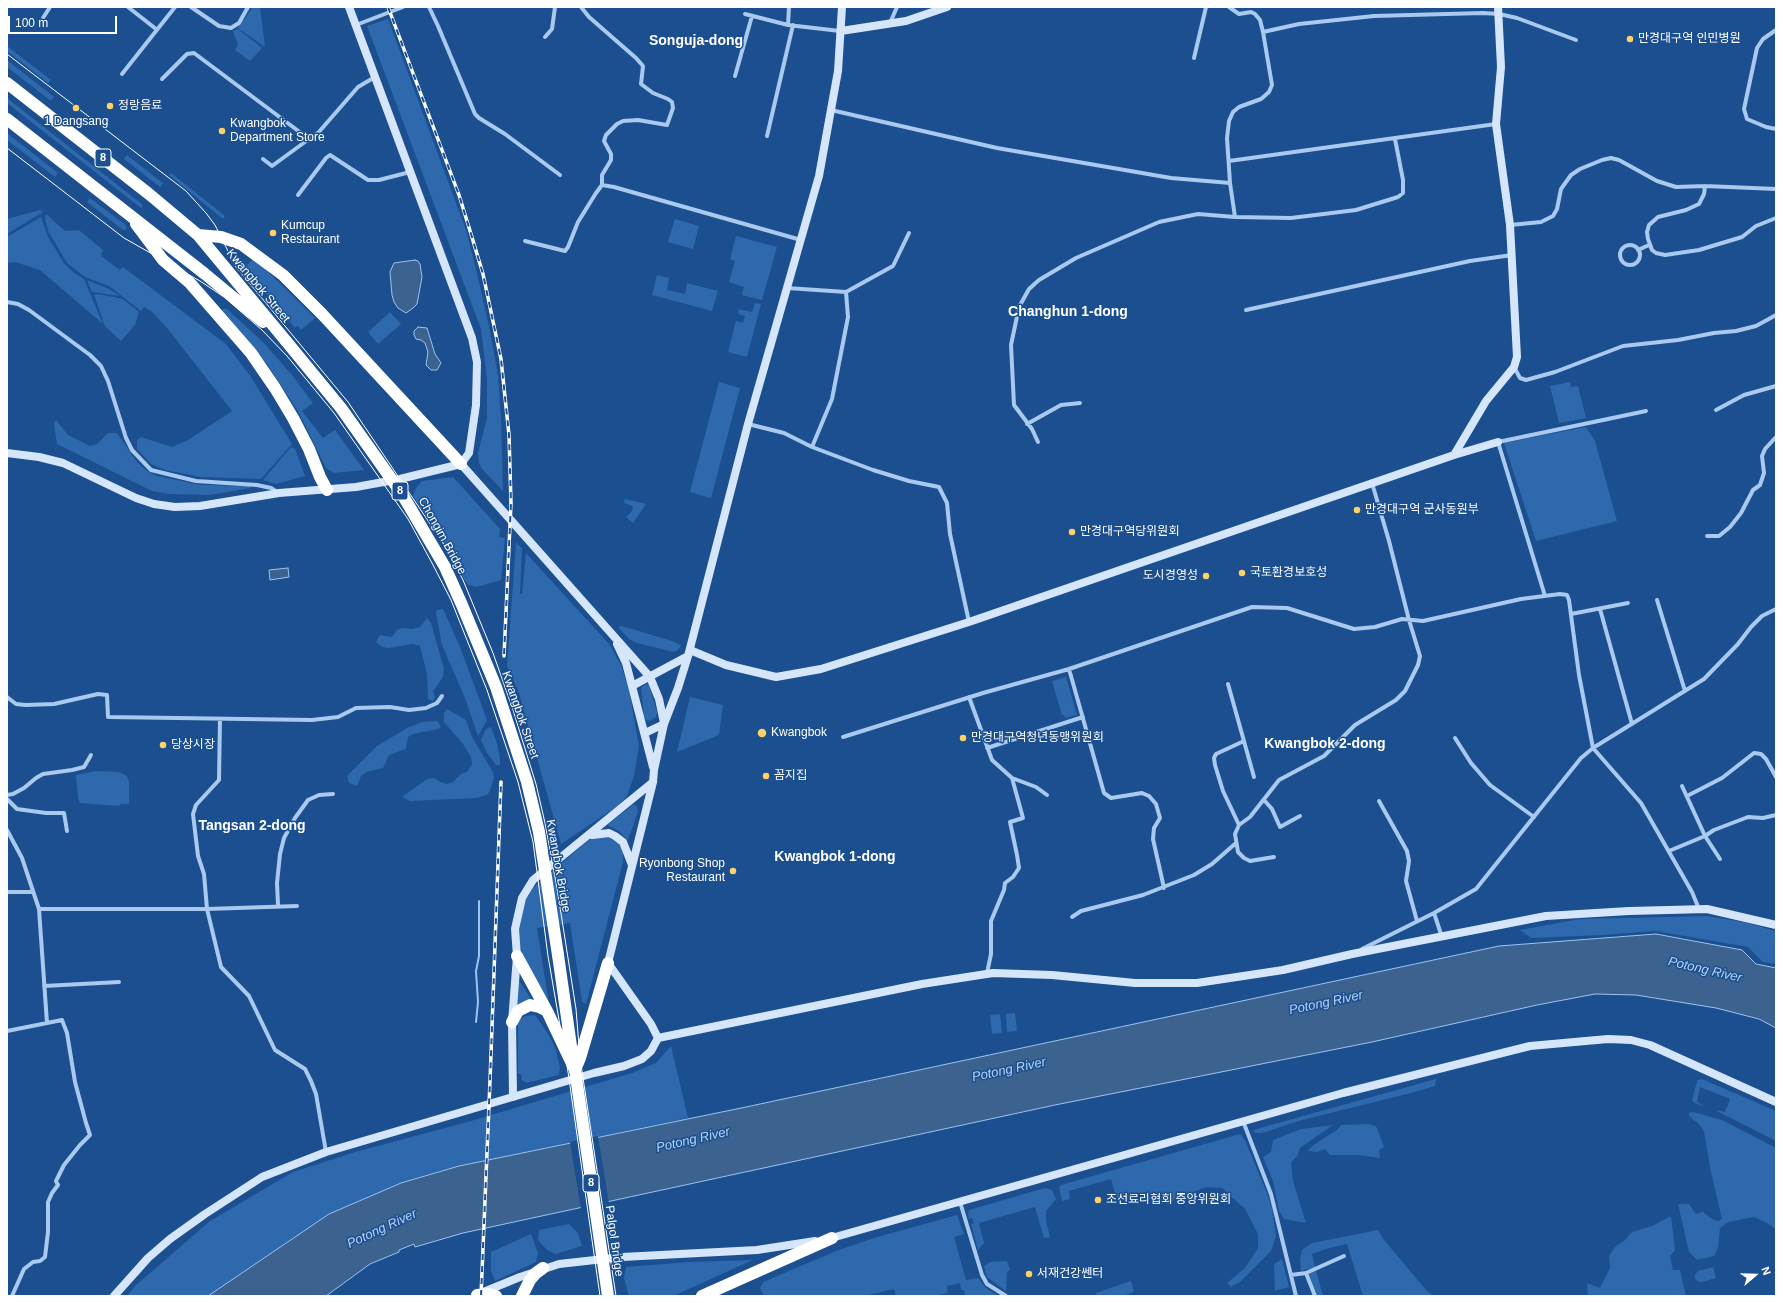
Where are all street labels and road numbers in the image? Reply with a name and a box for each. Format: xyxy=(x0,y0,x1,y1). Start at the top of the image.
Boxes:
road number: 8 xyxy=(95,149,111,167)
street label: Kwangbok Street xyxy=(223,246,293,326)
road number: 8 xyxy=(392,482,408,500)
street label: Chongim Bridge xyxy=(415,495,469,577)
street label: Kwangbok Street xyxy=(498,669,542,761)
street label: Kwangbok Bridge xyxy=(543,818,573,914)
road number: 8 xyxy=(583,1174,599,1192)
street label: Palgol Bridge xyxy=(602,1205,626,1277)

